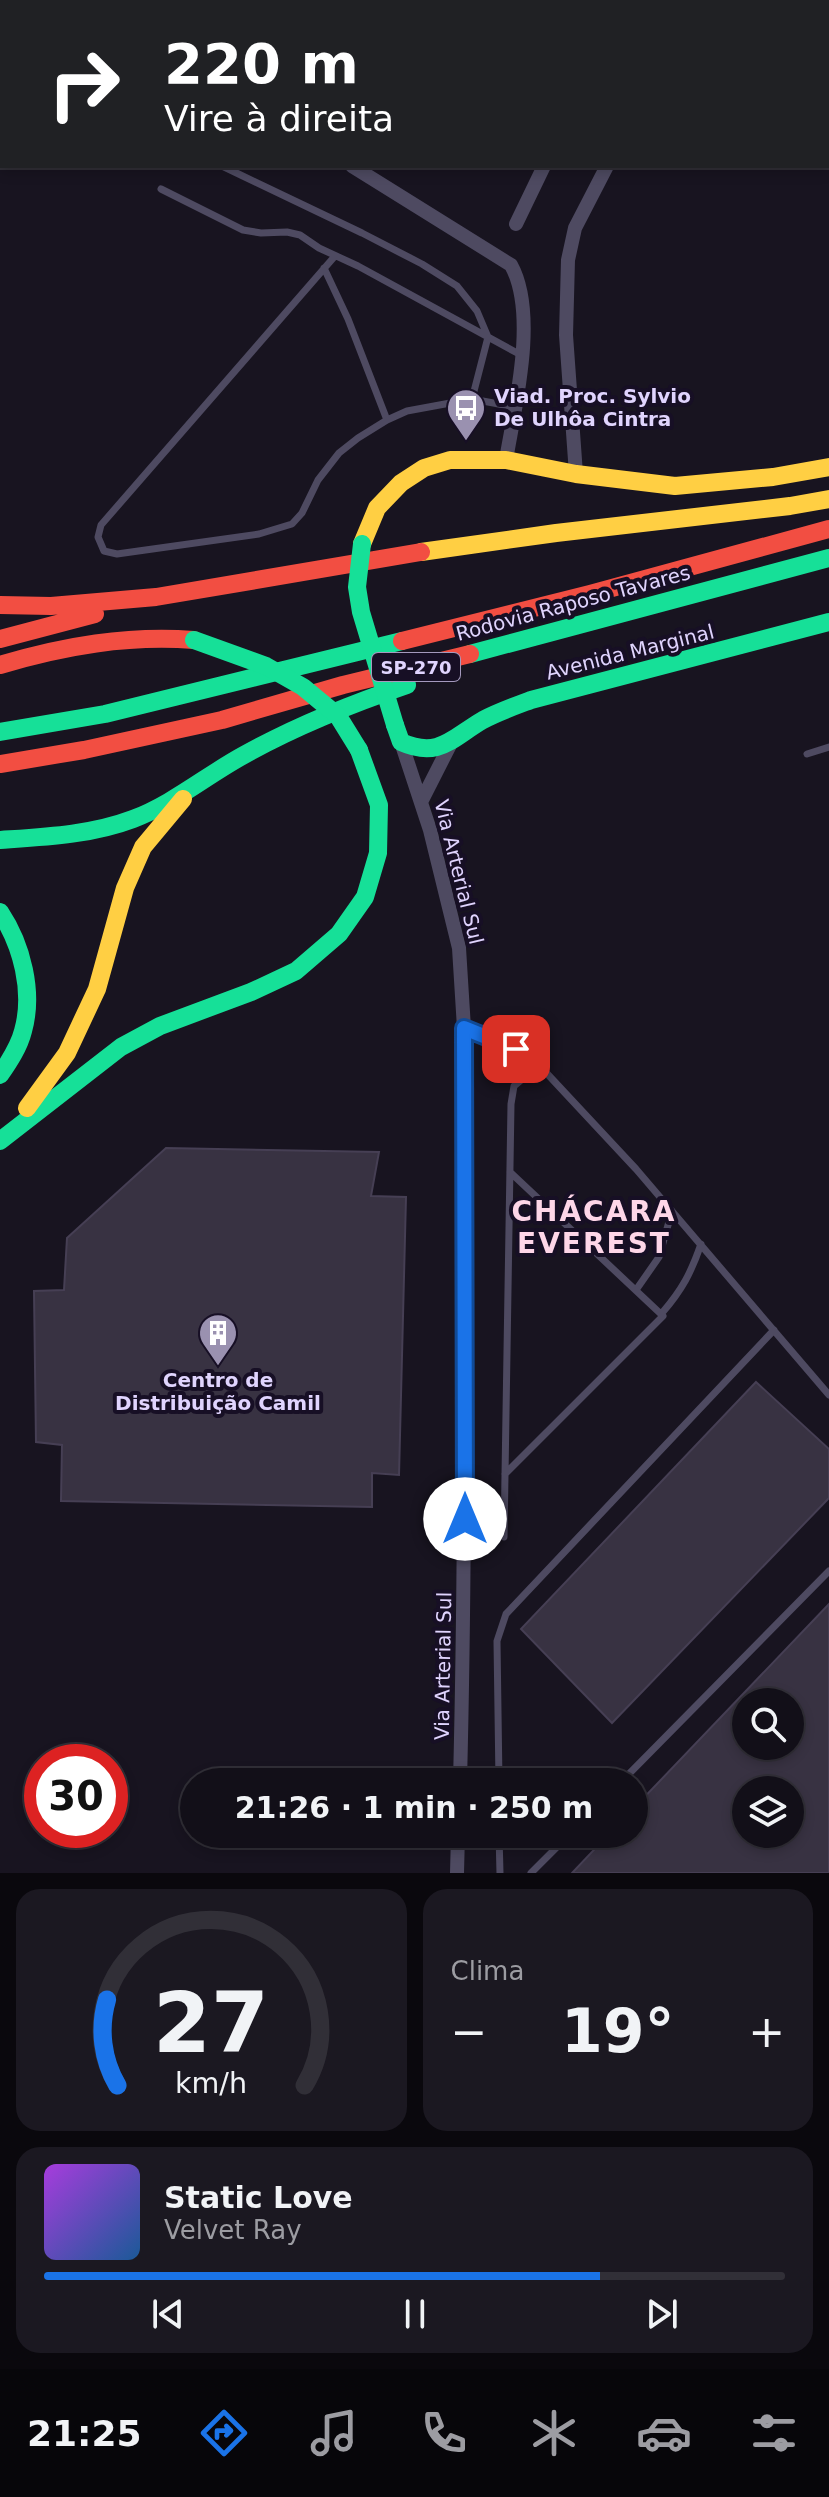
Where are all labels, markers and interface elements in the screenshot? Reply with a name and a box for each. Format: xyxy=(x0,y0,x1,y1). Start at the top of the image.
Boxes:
text: 220 m xyxy=(164,31,359,96)
icon: right xyxy=(32,32,136,136)
text: Vire à direita xyxy=(164,98,394,139)
place label: Viad. Proc. Sylvio De Ulhôa Cintra xyxy=(494,384,691,431)
bus stop icon: Viad. Proc. Sylvio De Ulhôa Cintra xyxy=(445,387,487,442)
street label: Rodovia Raposo Tavares xyxy=(453,560,693,646)
street label: Avenida Marginal xyxy=(543,620,717,684)
road number: SP-270 xyxy=(372,653,460,681)
street label: Via Arterial Sul xyxy=(429,797,489,947)
pin xyxy=(482,1015,550,1083)
icon: arrive xyxy=(494,1027,538,1071)
district label: CHÁCARA EVEREST xyxy=(511,1194,677,1260)
building icon: Centro de Distribuição Camil xyxy=(197,1312,239,1367)
place label: Centro de Distribuição Camil xyxy=(115,1368,321,1415)
position arrow xyxy=(423,1477,507,1561)
street label: Via Arterial Sul xyxy=(430,1592,456,1740)
map controls xyxy=(732,1688,804,1848)
button: search xyxy=(732,1688,804,1760)
speed limit sign: 30 xyxy=(24,1744,128,1848)
button: layers xyxy=(732,1776,804,1848)
text: 21:26 · 1 min · 250 m xyxy=(235,1790,593,1825)
text: Clima xyxy=(451,1956,524,1986)
text: 27 xyxy=(153,1975,269,2072)
text: 19° xyxy=(561,1996,675,2066)
text: − xyxy=(451,2006,487,2057)
text: + xyxy=(748,2006,785,2057)
text: km/h xyxy=(175,2066,247,2100)
text: Static Love xyxy=(164,2180,353,2215)
text: Velvet Ray xyxy=(164,2215,302,2245)
icon: previous xyxy=(146,2292,190,2336)
icon: pause xyxy=(393,2292,437,2336)
icon: next xyxy=(640,2292,684,2336)
icon: directions xyxy=(196,2405,252,2461)
icon: music xyxy=(306,2405,362,2461)
icon: phone xyxy=(416,2405,472,2461)
icon: climate xyxy=(526,2405,582,2461)
icon: car xyxy=(636,2405,692,2461)
icon: filters xyxy=(746,2405,802,2461)
text: 21:25 xyxy=(27,2413,142,2454)

